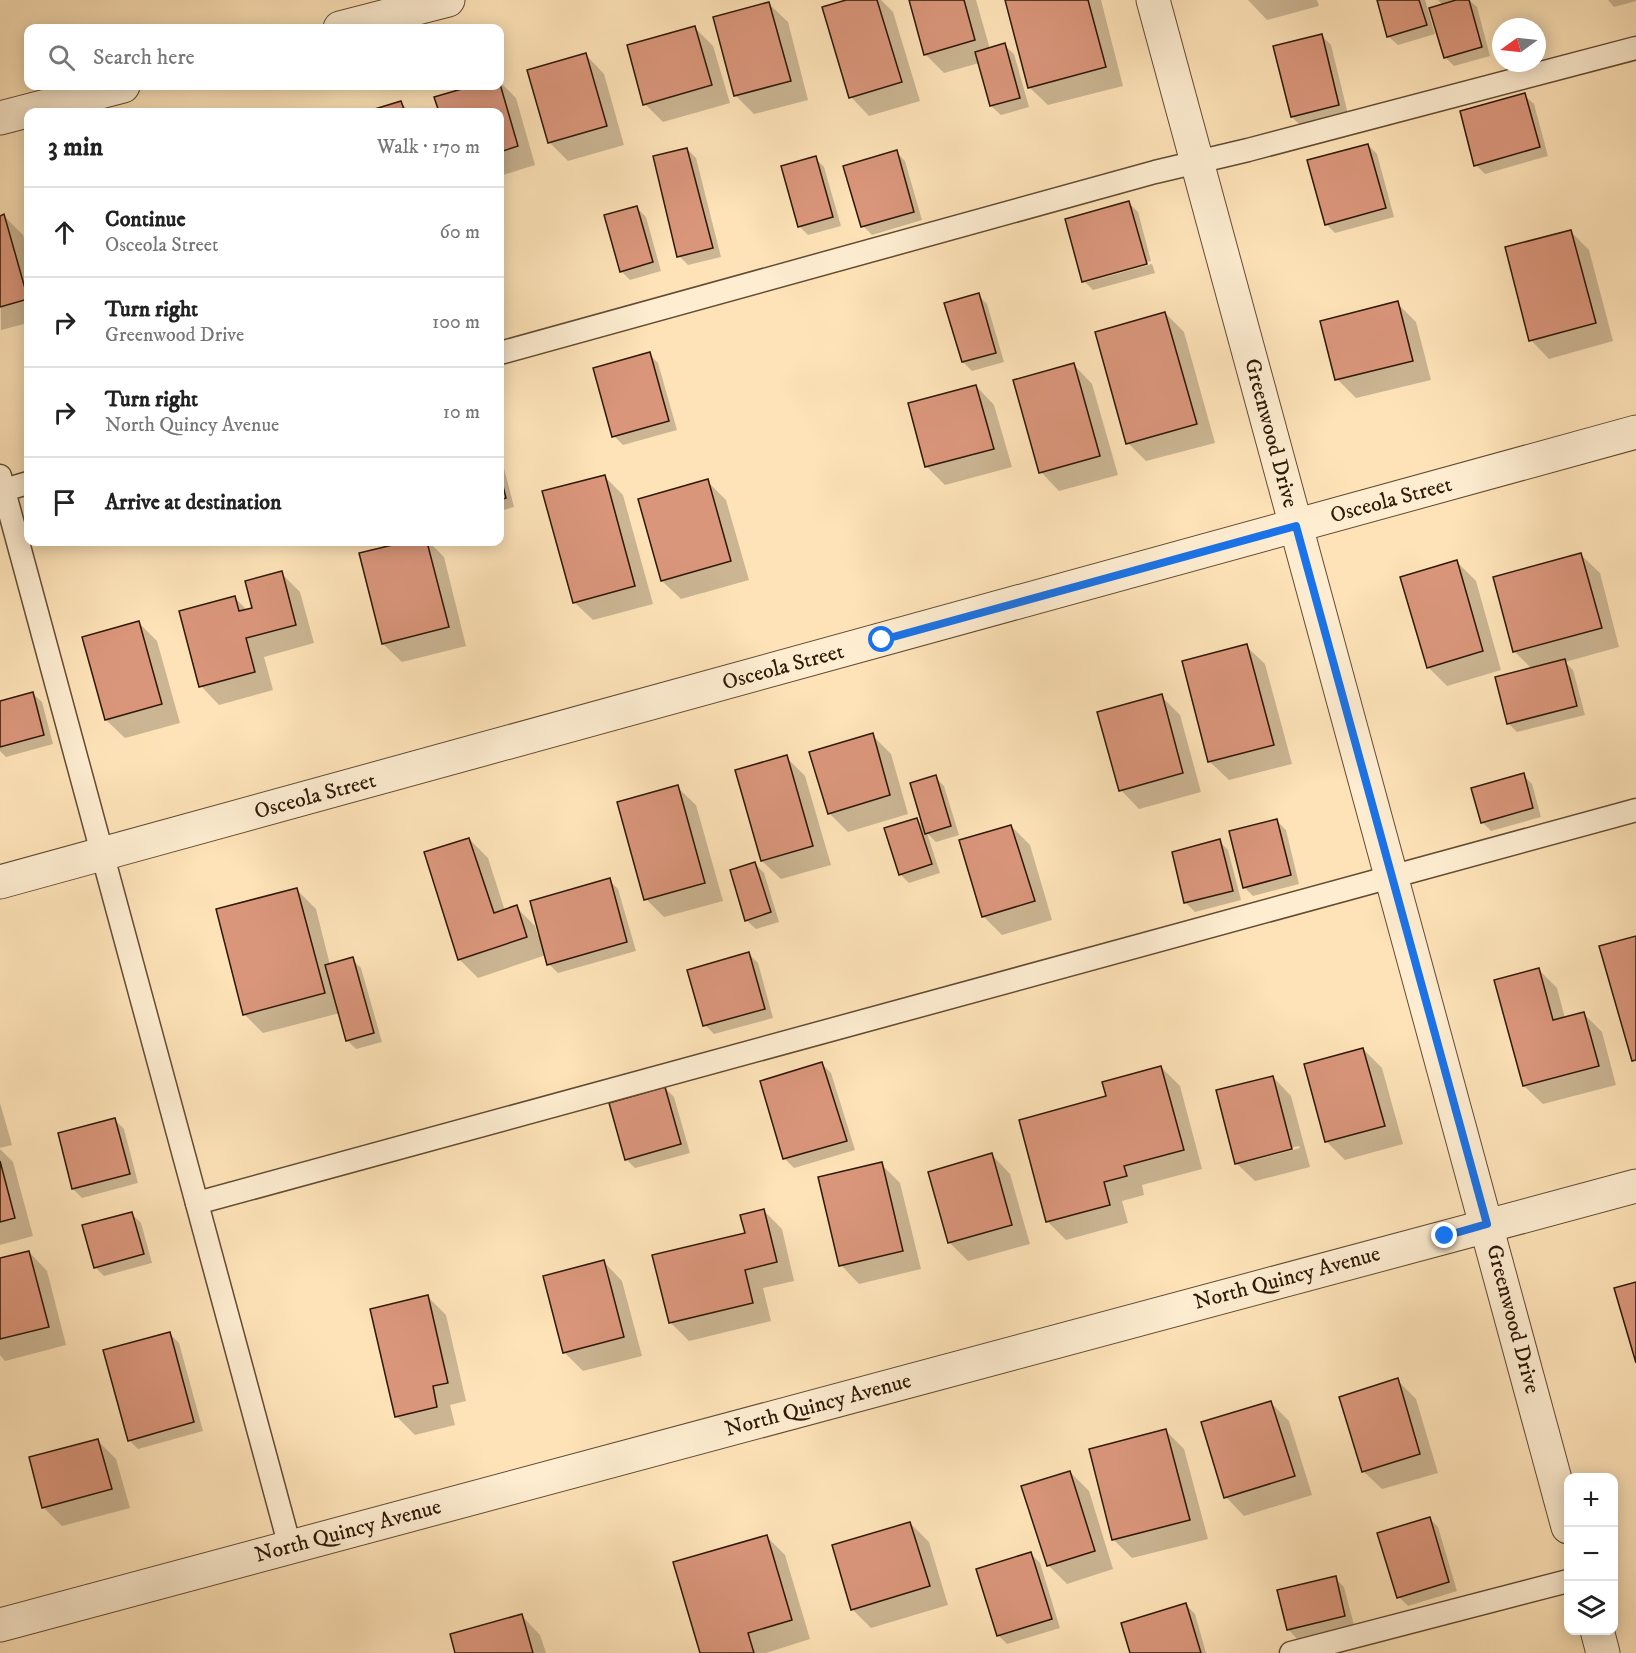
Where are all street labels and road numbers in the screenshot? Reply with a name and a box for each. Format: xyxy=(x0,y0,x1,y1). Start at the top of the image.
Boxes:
street label: Greenwood Drive xyxy=(1238,355,1304,511)
street label: Osceola Street xyxy=(1327,471,1455,529)
street label: Osceola Street xyxy=(719,638,847,696)
street label: Osceola Street xyxy=(251,767,379,825)
street label: North Quincy Avenue xyxy=(1191,1240,1383,1316)
street label: Greenwood Drive xyxy=(1480,1241,1546,1397)
street label: North Quincy Avenue xyxy=(722,1367,914,1443)
street label: North Quincy Avenue xyxy=(252,1493,444,1569)

